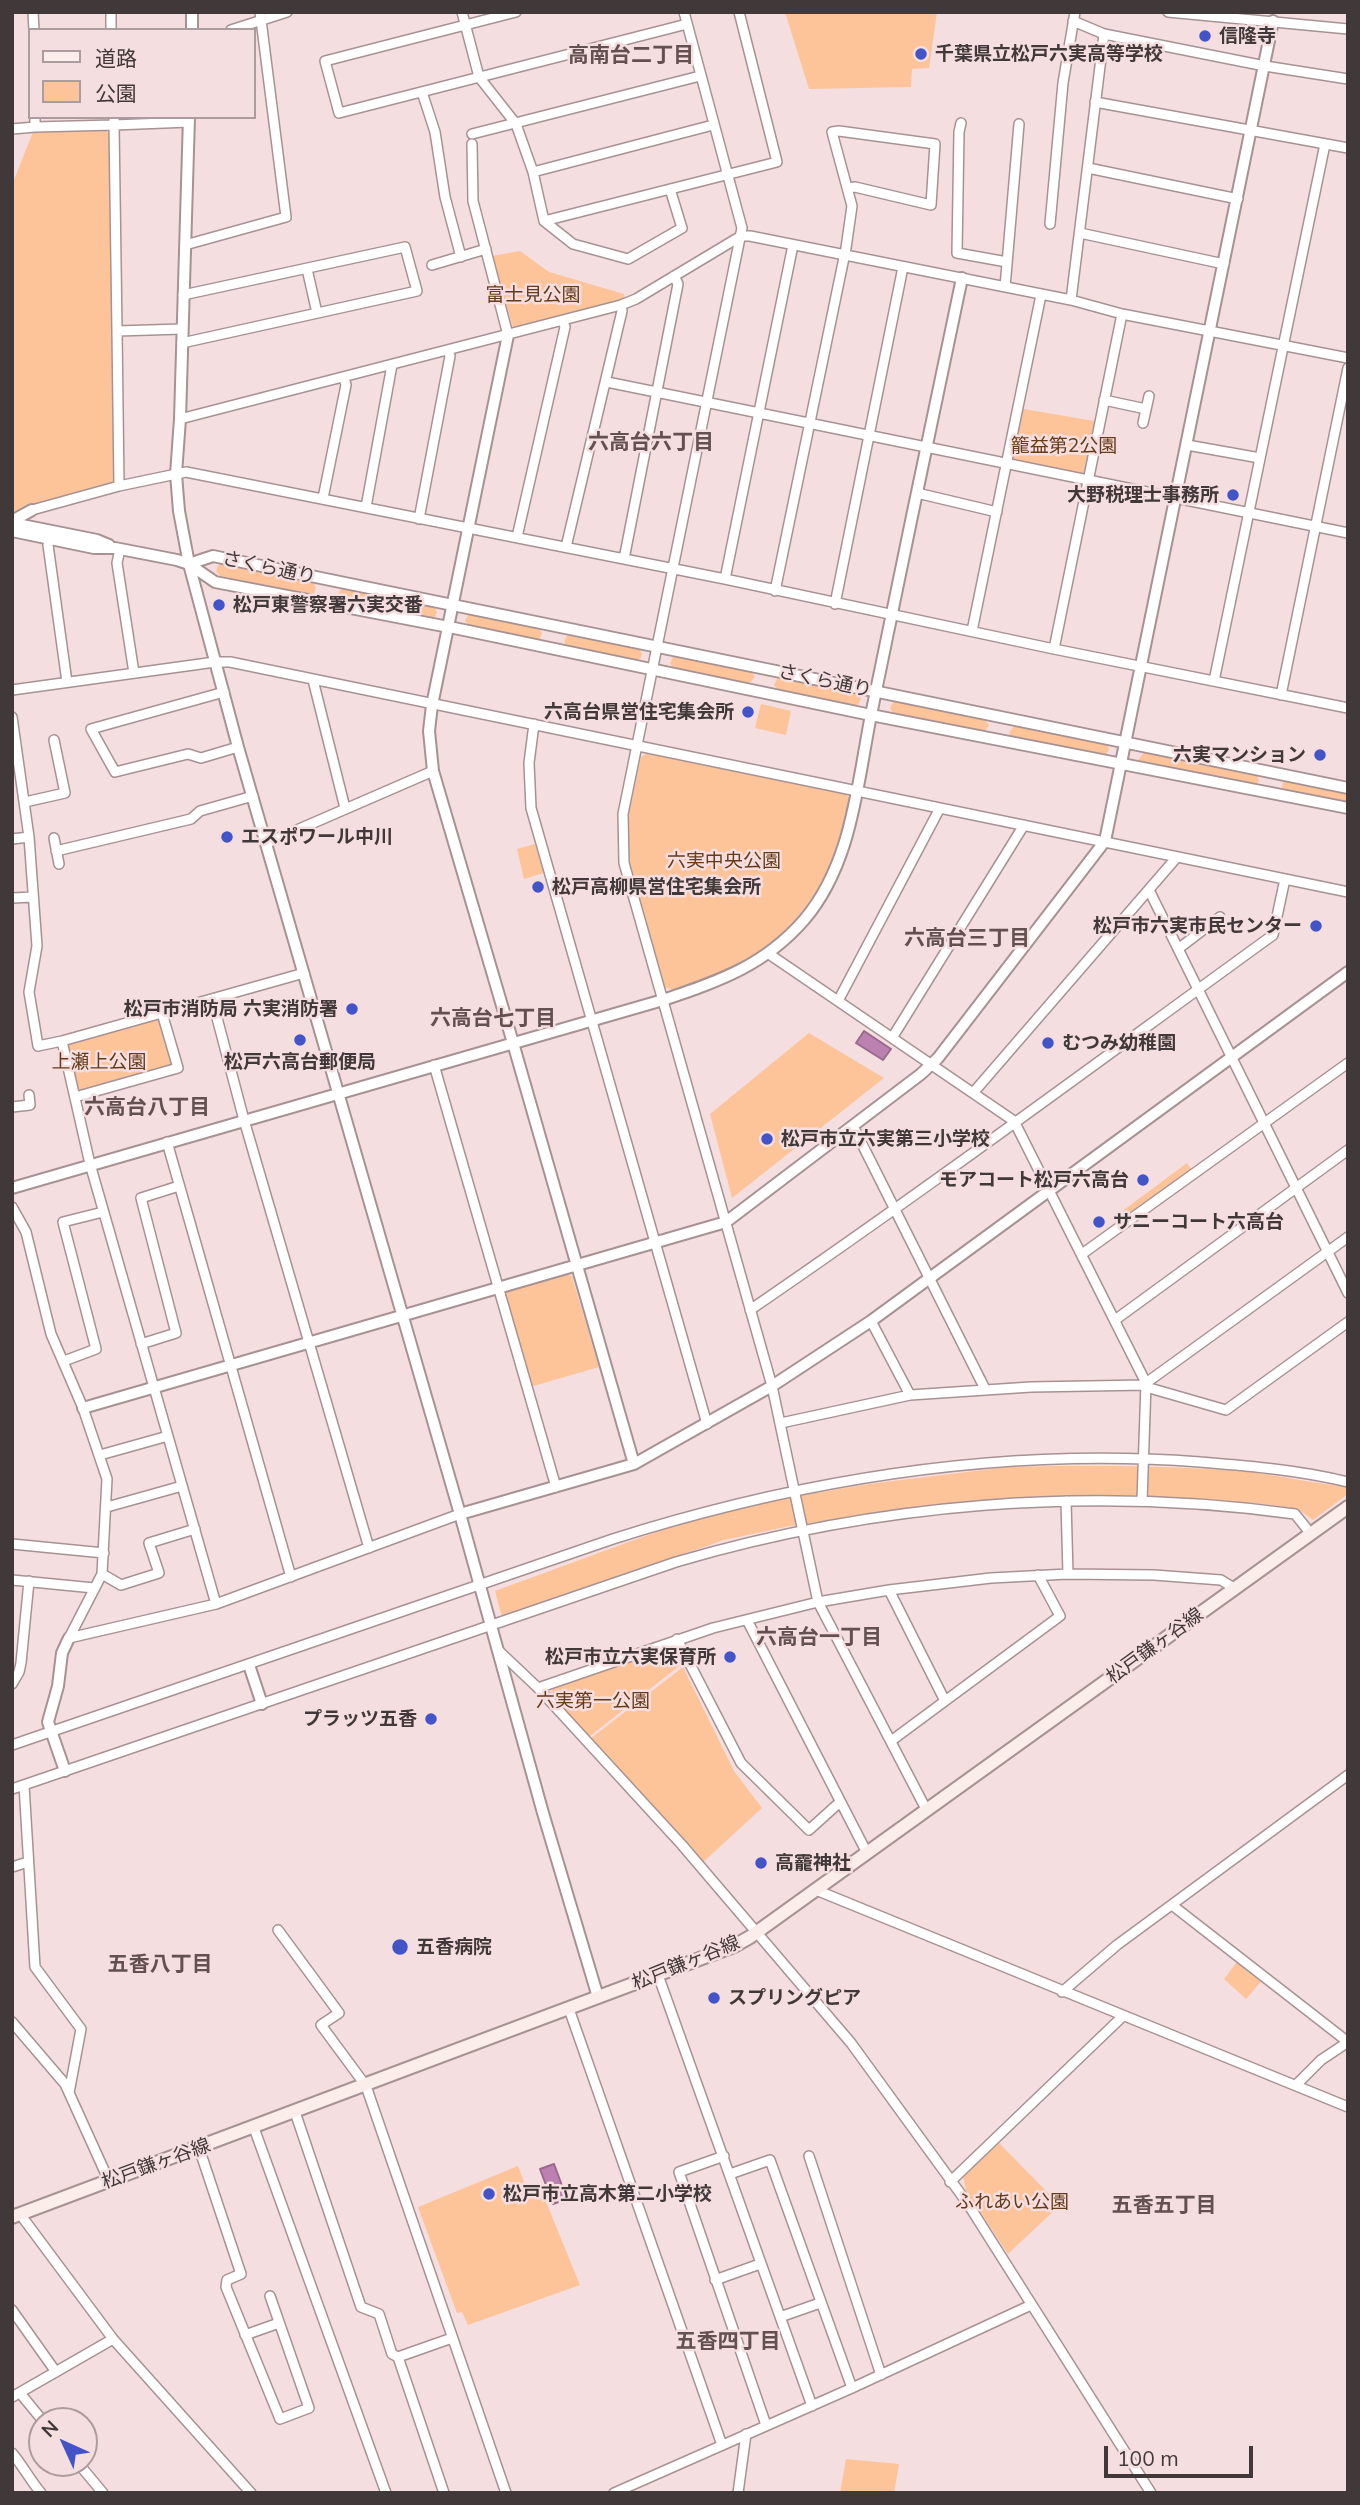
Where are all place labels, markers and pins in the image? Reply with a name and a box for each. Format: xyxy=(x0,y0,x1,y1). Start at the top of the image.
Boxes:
place label: 信隆寺 xyxy=(1219,25,1276,47)
marker: 信隆寺 xyxy=(1197,28,1213,44)
place label: 千葉県立松戸六実高等学校 xyxy=(935,43,1163,65)
marker: 千葉県立松戸六実高等学校 xyxy=(913,46,929,62)
place label: 大野税理士事務所 xyxy=(1067,484,1219,506)
marker: 大野税理士事務所 xyxy=(1225,487,1241,503)
place label: 松戸東警察署六実交番 xyxy=(233,594,423,616)
marker: 松戸東警察署六実交番 xyxy=(211,597,227,613)
place label: 六高台県営住宅集会所 xyxy=(544,701,734,723)
marker: 六高台県営住宅集会所 xyxy=(740,704,756,720)
place label: 六実マンション xyxy=(1173,744,1306,766)
marker: 六実マンション xyxy=(1312,747,1328,763)
place label: エスポワール中川 xyxy=(241,826,393,848)
marker: エスポワール中川 xyxy=(219,829,235,845)
place label: 松戸高柳県営住宅集会所 xyxy=(552,876,761,898)
marker: 松戸高柳県営住宅集会所 xyxy=(530,879,546,895)
place label: 松戸市六実市民センター xyxy=(1093,915,1302,937)
marker: 松戸市六実市民センター xyxy=(1308,918,1324,934)
place label: 松戸市消防局 六実消防署 xyxy=(124,998,338,1020)
marker: 松戸市消防局 六実消防署 xyxy=(344,1001,360,1017)
marker: 松戸六高台郵便局 xyxy=(292,1032,308,1048)
place label: むつみ幼稚園 xyxy=(1062,1032,1176,1054)
marker: むつみ幼稚園 xyxy=(1040,1035,1056,1051)
place label: 松戸六高台郵便局 xyxy=(224,1051,376,1073)
place label: 松戸市立六実第三小学校 xyxy=(781,1128,990,1150)
marker: 松戸市立六実第三小学校 xyxy=(759,1131,775,1147)
place label: モアコート松戸六高台 xyxy=(939,1169,1129,1191)
marker: モアコート松戸六高台 xyxy=(1135,1172,1151,1188)
place label: サニーコート六高台 xyxy=(1113,1211,1284,1233)
marker: サニーコート六高台 xyxy=(1091,1214,1107,1230)
place label: 松戸市立六実保育所 xyxy=(545,1646,716,1668)
marker: 松戸市立六実保育所 xyxy=(722,1649,738,1665)
place label: プラッツ五香 xyxy=(303,1708,417,1730)
marker: プラッツ五香 xyxy=(423,1711,439,1727)
place label: 高靇神社 xyxy=(775,1852,851,1874)
marker: 高靇神社 xyxy=(753,1855,769,1871)
place label: 五香病院 xyxy=(416,1936,492,1958)
marker: 五香病院 xyxy=(390,1937,410,1957)
place label: スプリングピア xyxy=(728,1987,861,2009)
marker: スプリングピア xyxy=(706,1990,722,2006)
place label: 松戸市立高木第二小学校 xyxy=(503,2183,712,2205)
marker: 松戸市立高木第二小学校 xyxy=(481,2186,497,2202)

